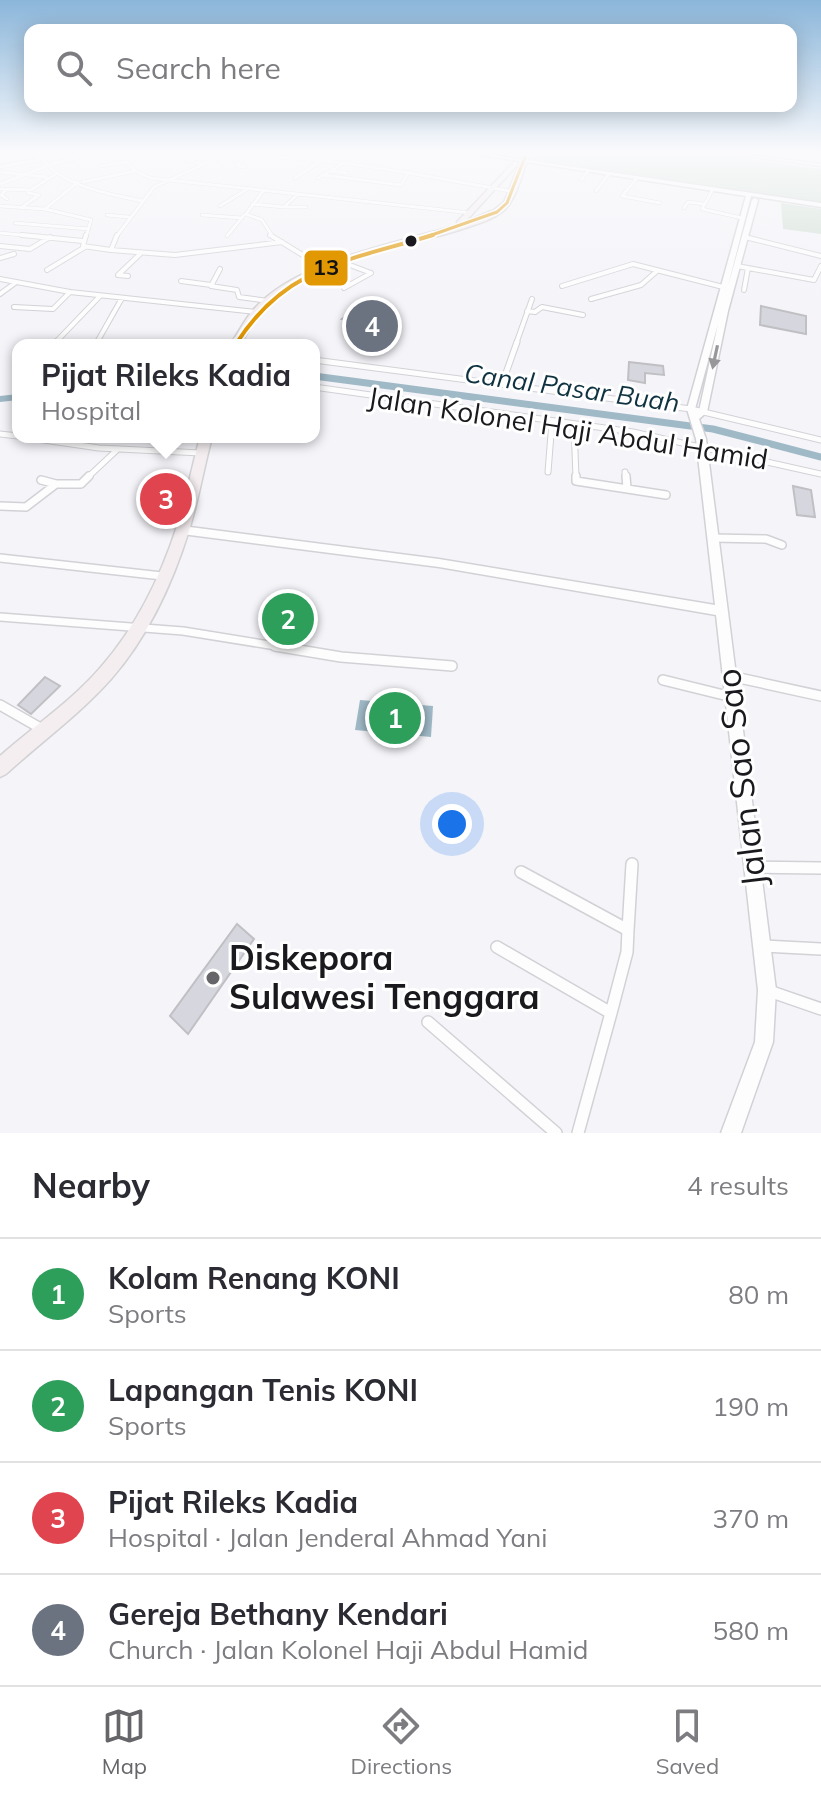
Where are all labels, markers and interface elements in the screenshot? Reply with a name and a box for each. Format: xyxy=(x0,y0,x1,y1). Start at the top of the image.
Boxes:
search box xyxy=(24,24,797,112)
icon: search xyxy=(52,46,96,90)
text: Search here xyxy=(116,49,281,87)
unlabelled marker xyxy=(403,233,419,249)
line badge: 13 xyxy=(303,249,349,287)
text: 13 xyxy=(313,253,339,281)
pin: 4 xyxy=(346,296,398,356)
popup xyxy=(12,339,320,443)
one-way arrow xyxy=(708,344,720,369)
text: Pijat Rileks Kadia xyxy=(41,356,291,394)
water label: Canal Pasar Buah xyxy=(462,356,682,419)
street label: Jalan Kolonel Haji Abdul Hamid xyxy=(366,379,771,476)
text: Hospital xyxy=(41,394,141,427)
pin: 3 xyxy=(140,469,192,529)
pin: 2 xyxy=(262,589,314,649)
street label: Jalan Sao Sao xyxy=(706,666,775,890)
pin: 1 xyxy=(369,688,421,748)
your location xyxy=(432,804,472,844)
place label: Diskepora Sulawesi Tenggara xyxy=(229,936,540,1018)
marker: Diskepora Sulawesi Tenggara xyxy=(204,969,222,987)
text: Nearby xyxy=(32,1164,150,1207)
text: 4 results xyxy=(687,1169,789,1202)
text: Kolam Renang KONI xyxy=(108,1259,400,1297)
text: 1 xyxy=(50,1278,66,1311)
text: 80 m xyxy=(728,1278,789,1311)
text: Sports xyxy=(108,1297,187,1330)
text: Lapangan Tenis KONI xyxy=(108,1371,418,1409)
text: 2 xyxy=(50,1390,66,1423)
text: 190 m xyxy=(713,1390,789,1423)
text: Sports xyxy=(108,1409,187,1442)
text: Pijat Rileks Kadia xyxy=(108,1483,358,1521)
text: 3 xyxy=(50,1502,66,1535)
text: 370 m xyxy=(713,1502,789,1535)
text: Hospital · Jalan Jenderal Ahmad Yani xyxy=(108,1521,547,1554)
text: Gereja Bethany Kendari xyxy=(108,1595,448,1633)
text: 4 xyxy=(50,1614,66,1647)
text: 580 m xyxy=(713,1614,789,1647)
text: Church · Jalan Kolonel Haji Abdul Hamid xyxy=(108,1633,588,1666)
tab: Map xyxy=(102,1704,147,1780)
tab: Directions xyxy=(351,1704,452,1780)
tab: Saved xyxy=(656,1704,719,1780)

